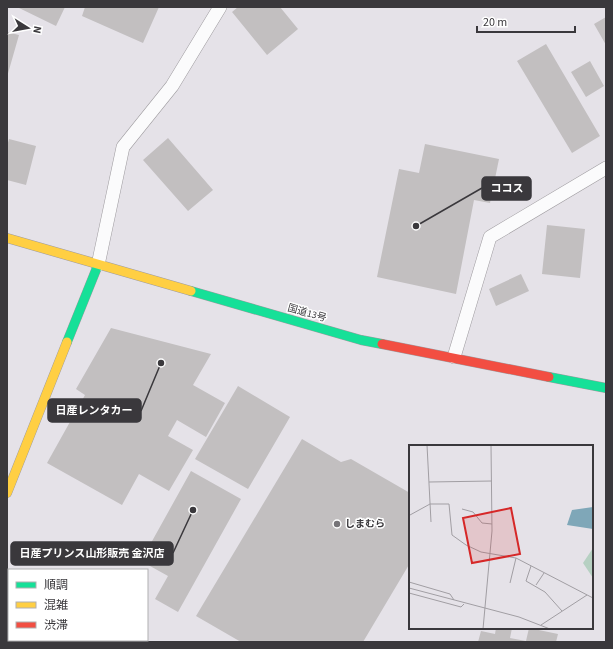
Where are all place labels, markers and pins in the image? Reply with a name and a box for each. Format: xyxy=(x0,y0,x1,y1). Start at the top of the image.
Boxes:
callout: ココス xyxy=(482,177,531,200)
callout: 日産レンタカー xyxy=(48,399,141,422)
place label: しまむら xyxy=(345,517,385,531)
marker: しまむら xyxy=(332,519,342,529)
callout: 日産プリンス山形販売 金沢店 xyxy=(11,542,173,565)

